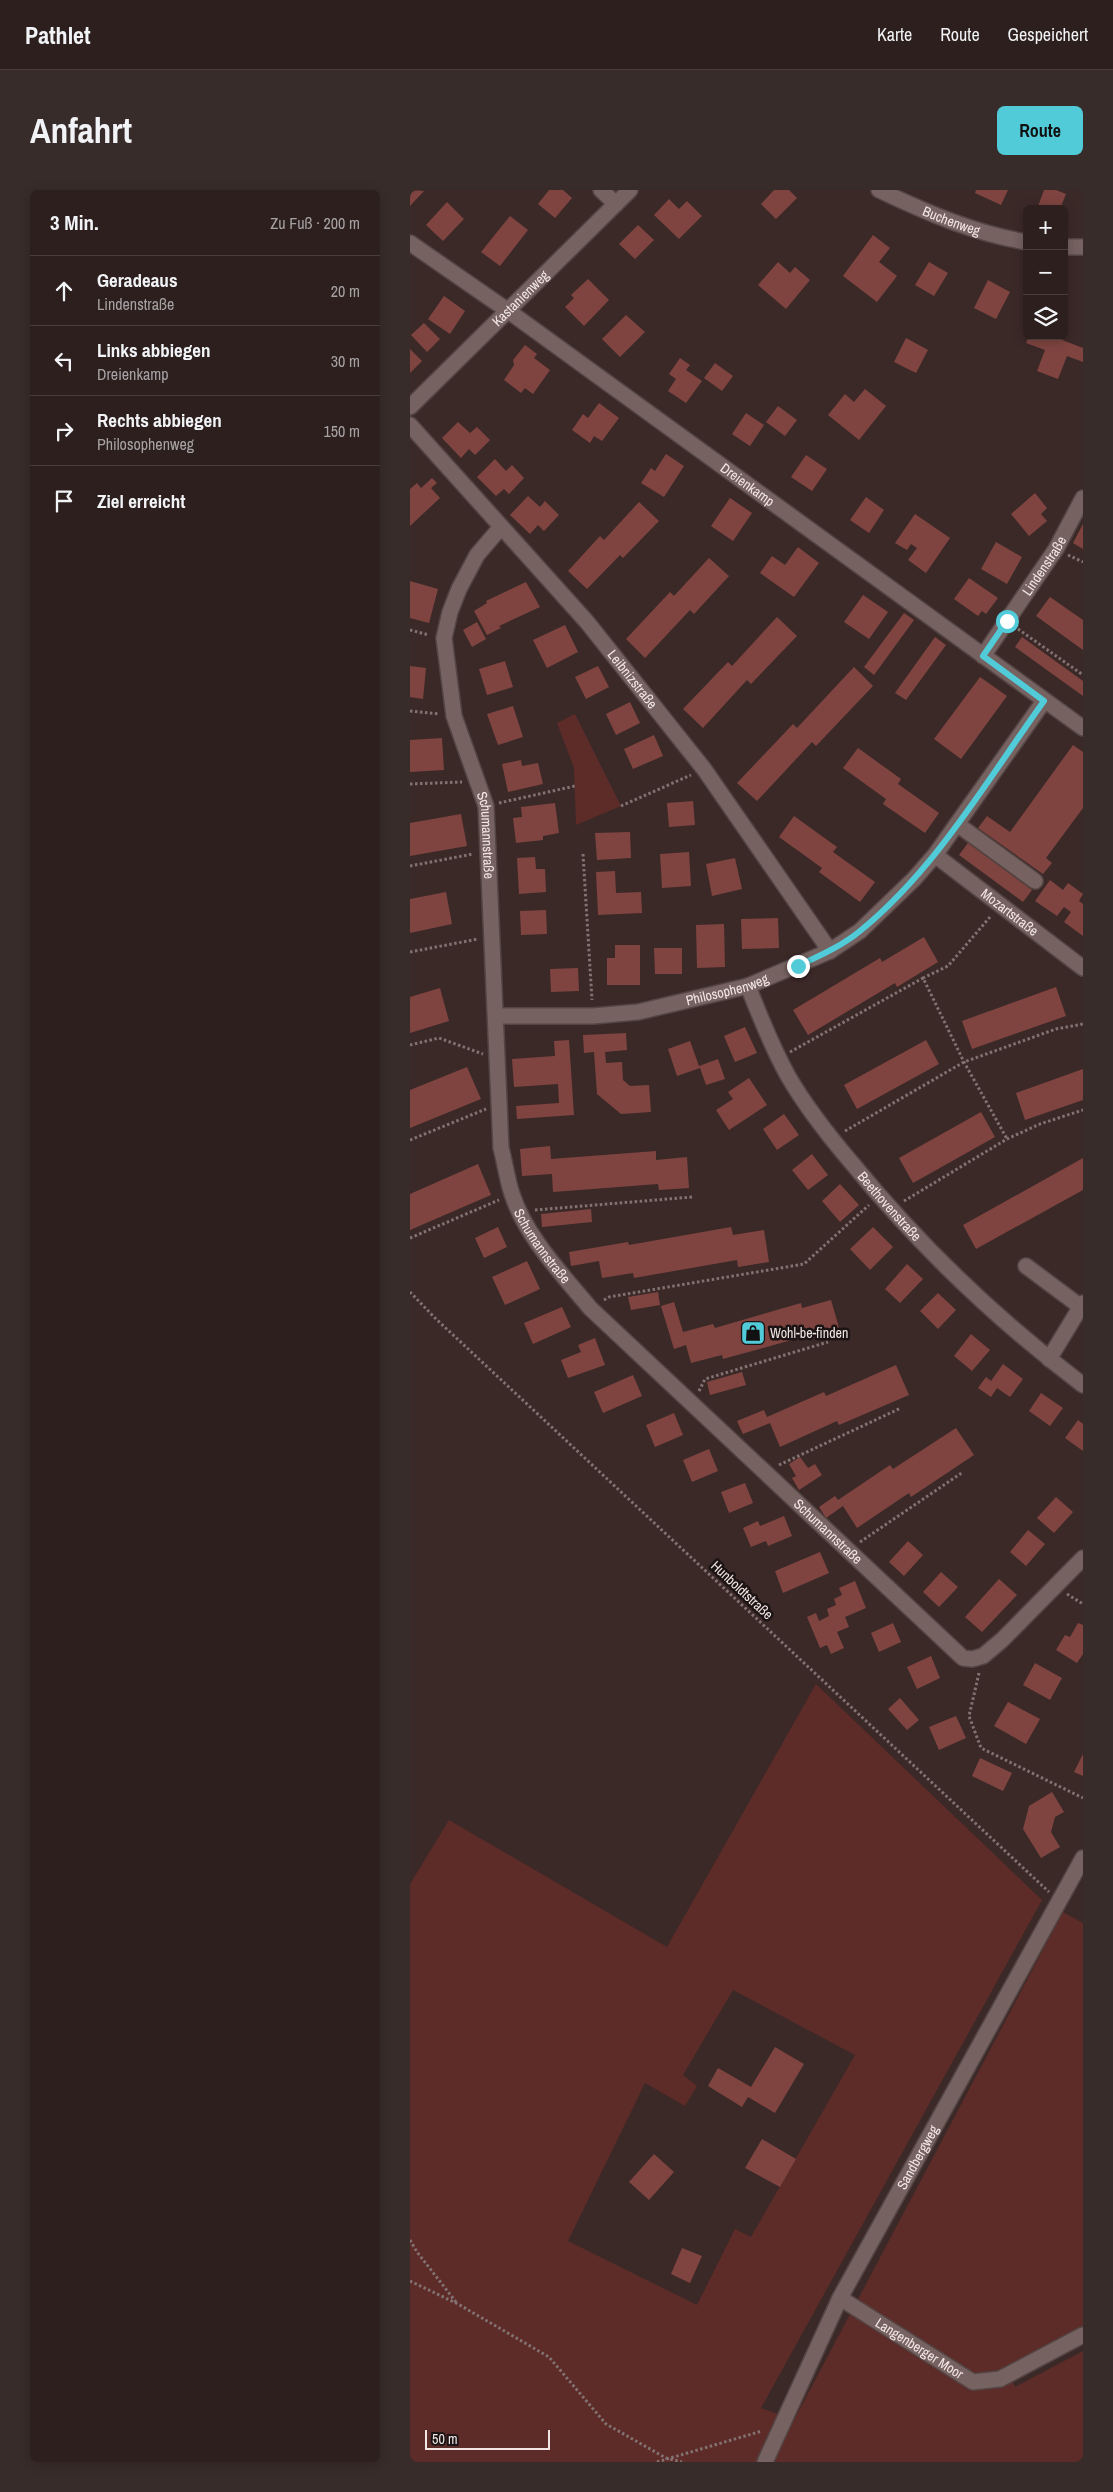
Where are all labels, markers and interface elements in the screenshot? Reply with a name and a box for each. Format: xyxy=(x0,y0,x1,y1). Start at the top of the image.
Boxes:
text: Pathlet xyxy=(25,19,91,51)
text: Karte xyxy=(877,22,912,47)
text: Route xyxy=(940,22,980,47)
text: Gespeichert xyxy=(1008,22,1088,47)
button: Route xyxy=(997,106,1083,155)
text: Anfahrt xyxy=(30,107,132,154)
street label: Buchenweg xyxy=(920,202,983,240)
map controls xyxy=(1023,205,1068,340)
button: + xyxy=(1023,205,1068,250)
text: 3 Min. xyxy=(50,208,99,237)
text: Zu Fuß · 200 m xyxy=(270,212,360,234)
button: − xyxy=(1023,250,1068,295)
street label: Kastanienweg xyxy=(488,266,553,330)
text: Geradeaus xyxy=(97,267,178,293)
icon: ahead xyxy=(50,277,78,305)
text: 20 m xyxy=(331,280,360,302)
text: Lindenstraße xyxy=(97,293,174,315)
button: layers xyxy=(1023,295,1068,340)
text: Links abbiegen xyxy=(97,337,210,363)
icon: left xyxy=(50,347,78,375)
text: 30 m xyxy=(331,350,360,372)
text: Dreienkamp xyxy=(97,363,168,385)
text: Rechts abbiegen xyxy=(97,407,222,433)
icon: right xyxy=(50,417,78,445)
text: 150 m xyxy=(324,420,360,442)
text: Philosophenweg xyxy=(97,433,194,455)
street label: Dreienkamp xyxy=(717,459,778,510)
icon: arrive xyxy=(50,487,78,515)
text: Ziel erreicht xyxy=(97,488,185,514)
street label: Lindenstraße xyxy=(1018,533,1070,599)
route start xyxy=(996,610,1019,633)
street label: Leibnizstraße xyxy=(604,646,661,712)
street label: Schumannstraße xyxy=(473,789,498,879)
street label: Mozartstraße xyxy=(977,884,1042,940)
route end xyxy=(787,955,810,978)
street label: Philosophenweg xyxy=(684,969,772,1009)
street label: Beethovenstraße xyxy=(854,1168,925,1245)
street label: Schumannstraße xyxy=(510,1206,574,1287)
shop icon: Wohl-be-finden xyxy=(740,1320,766,1346)
place label: Wohl-be-finden xyxy=(770,1324,848,1342)
street label: Schumannstraße xyxy=(790,1495,866,1568)
street label: Hunboldtstraße xyxy=(707,1557,777,1623)
street label: Sandbergweg xyxy=(893,2121,943,2193)
street label: Langenberger Moor xyxy=(872,2314,967,2383)
scale bar xyxy=(425,2427,550,2450)
text: 50 m xyxy=(432,2430,458,2448)

